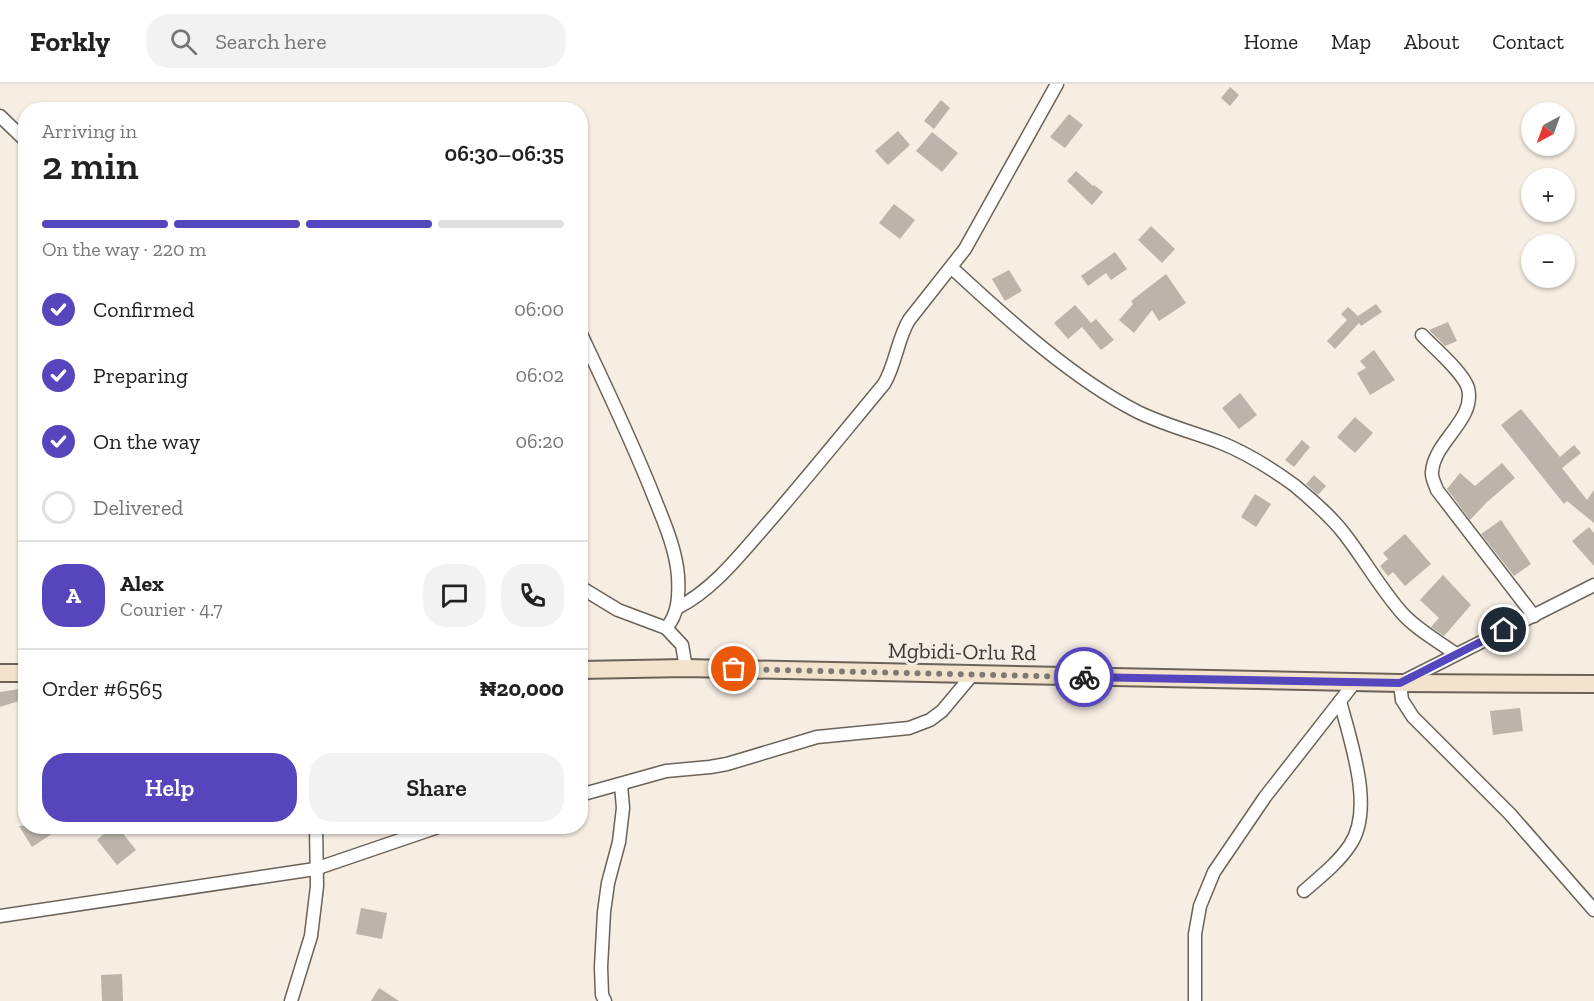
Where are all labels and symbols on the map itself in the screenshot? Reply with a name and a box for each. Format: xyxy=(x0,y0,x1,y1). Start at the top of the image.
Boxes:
north arrow xyxy=(1521,102,1575,156)
pin xyxy=(1478,604,1529,655)
street label: Mgbidi-Orlu Rd xyxy=(888,637,1036,666)
pin xyxy=(708,643,759,694)
courier xyxy=(1054,647,1114,707)

